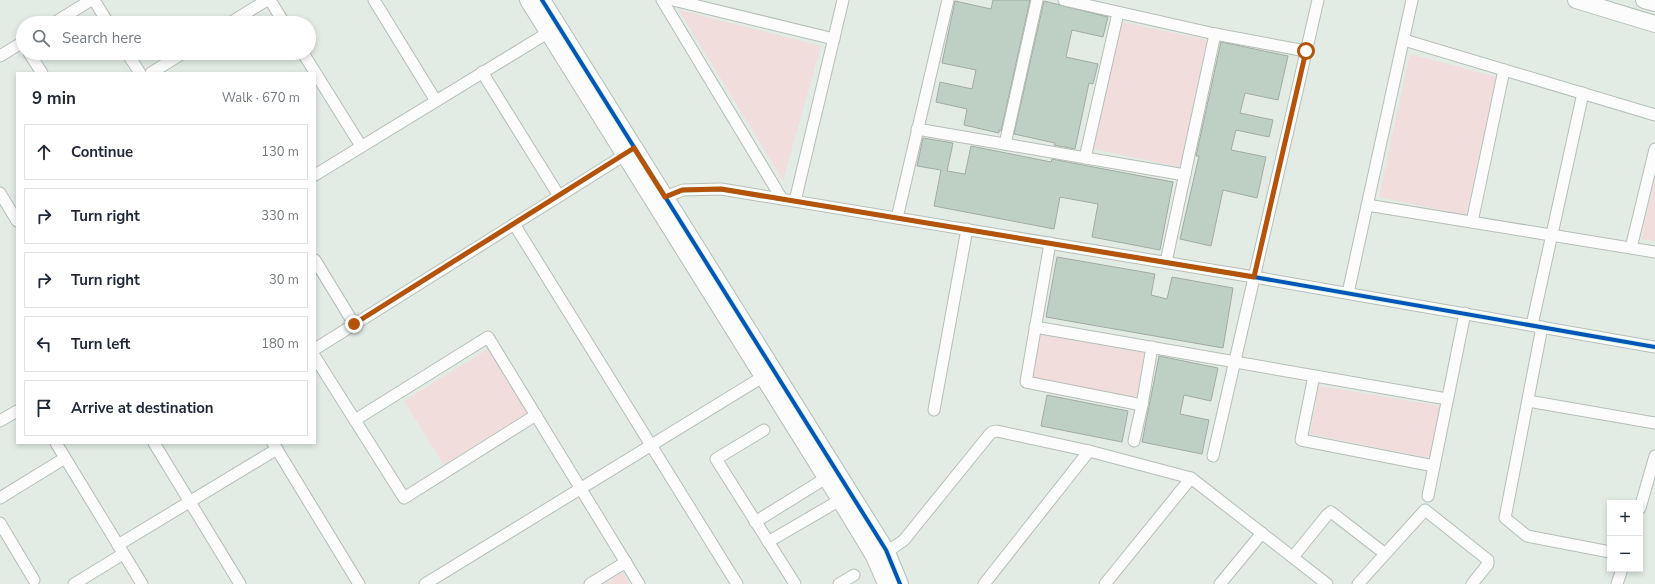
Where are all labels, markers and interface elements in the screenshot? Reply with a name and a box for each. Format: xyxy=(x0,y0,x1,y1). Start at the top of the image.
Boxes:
search box xyxy=(16,16,316,60)
icon: search xyxy=(30,27,52,49)
text: Search here xyxy=(62,28,142,48)
route start xyxy=(1297,42,1315,60)
text: 9 min xyxy=(32,87,76,110)
text: Walk · 670 m xyxy=(222,89,300,107)
icon: ahead xyxy=(33,141,55,163)
text: Continue xyxy=(71,142,133,162)
text: 130 m xyxy=(261,143,299,161)
icon: right xyxy=(33,205,55,227)
text: Turn right xyxy=(71,206,140,226)
text: 330 m xyxy=(261,207,299,225)
icon: right xyxy=(33,269,55,291)
text: Turn right xyxy=(71,270,140,290)
text: 30 m xyxy=(269,271,299,289)
route end xyxy=(345,315,363,333)
icon: left xyxy=(33,333,55,355)
text: Turn left xyxy=(71,334,130,354)
text: 180 m xyxy=(261,335,299,353)
icon: arrive xyxy=(33,397,55,419)
text: Arrive at destination xyxy=(71,398,214,418)
map controls xyxy=(1607,500,1643,572)
button: + xyxy=(1607,500,1643,536)
button: − xyxy=(1607,536,1643,572)

